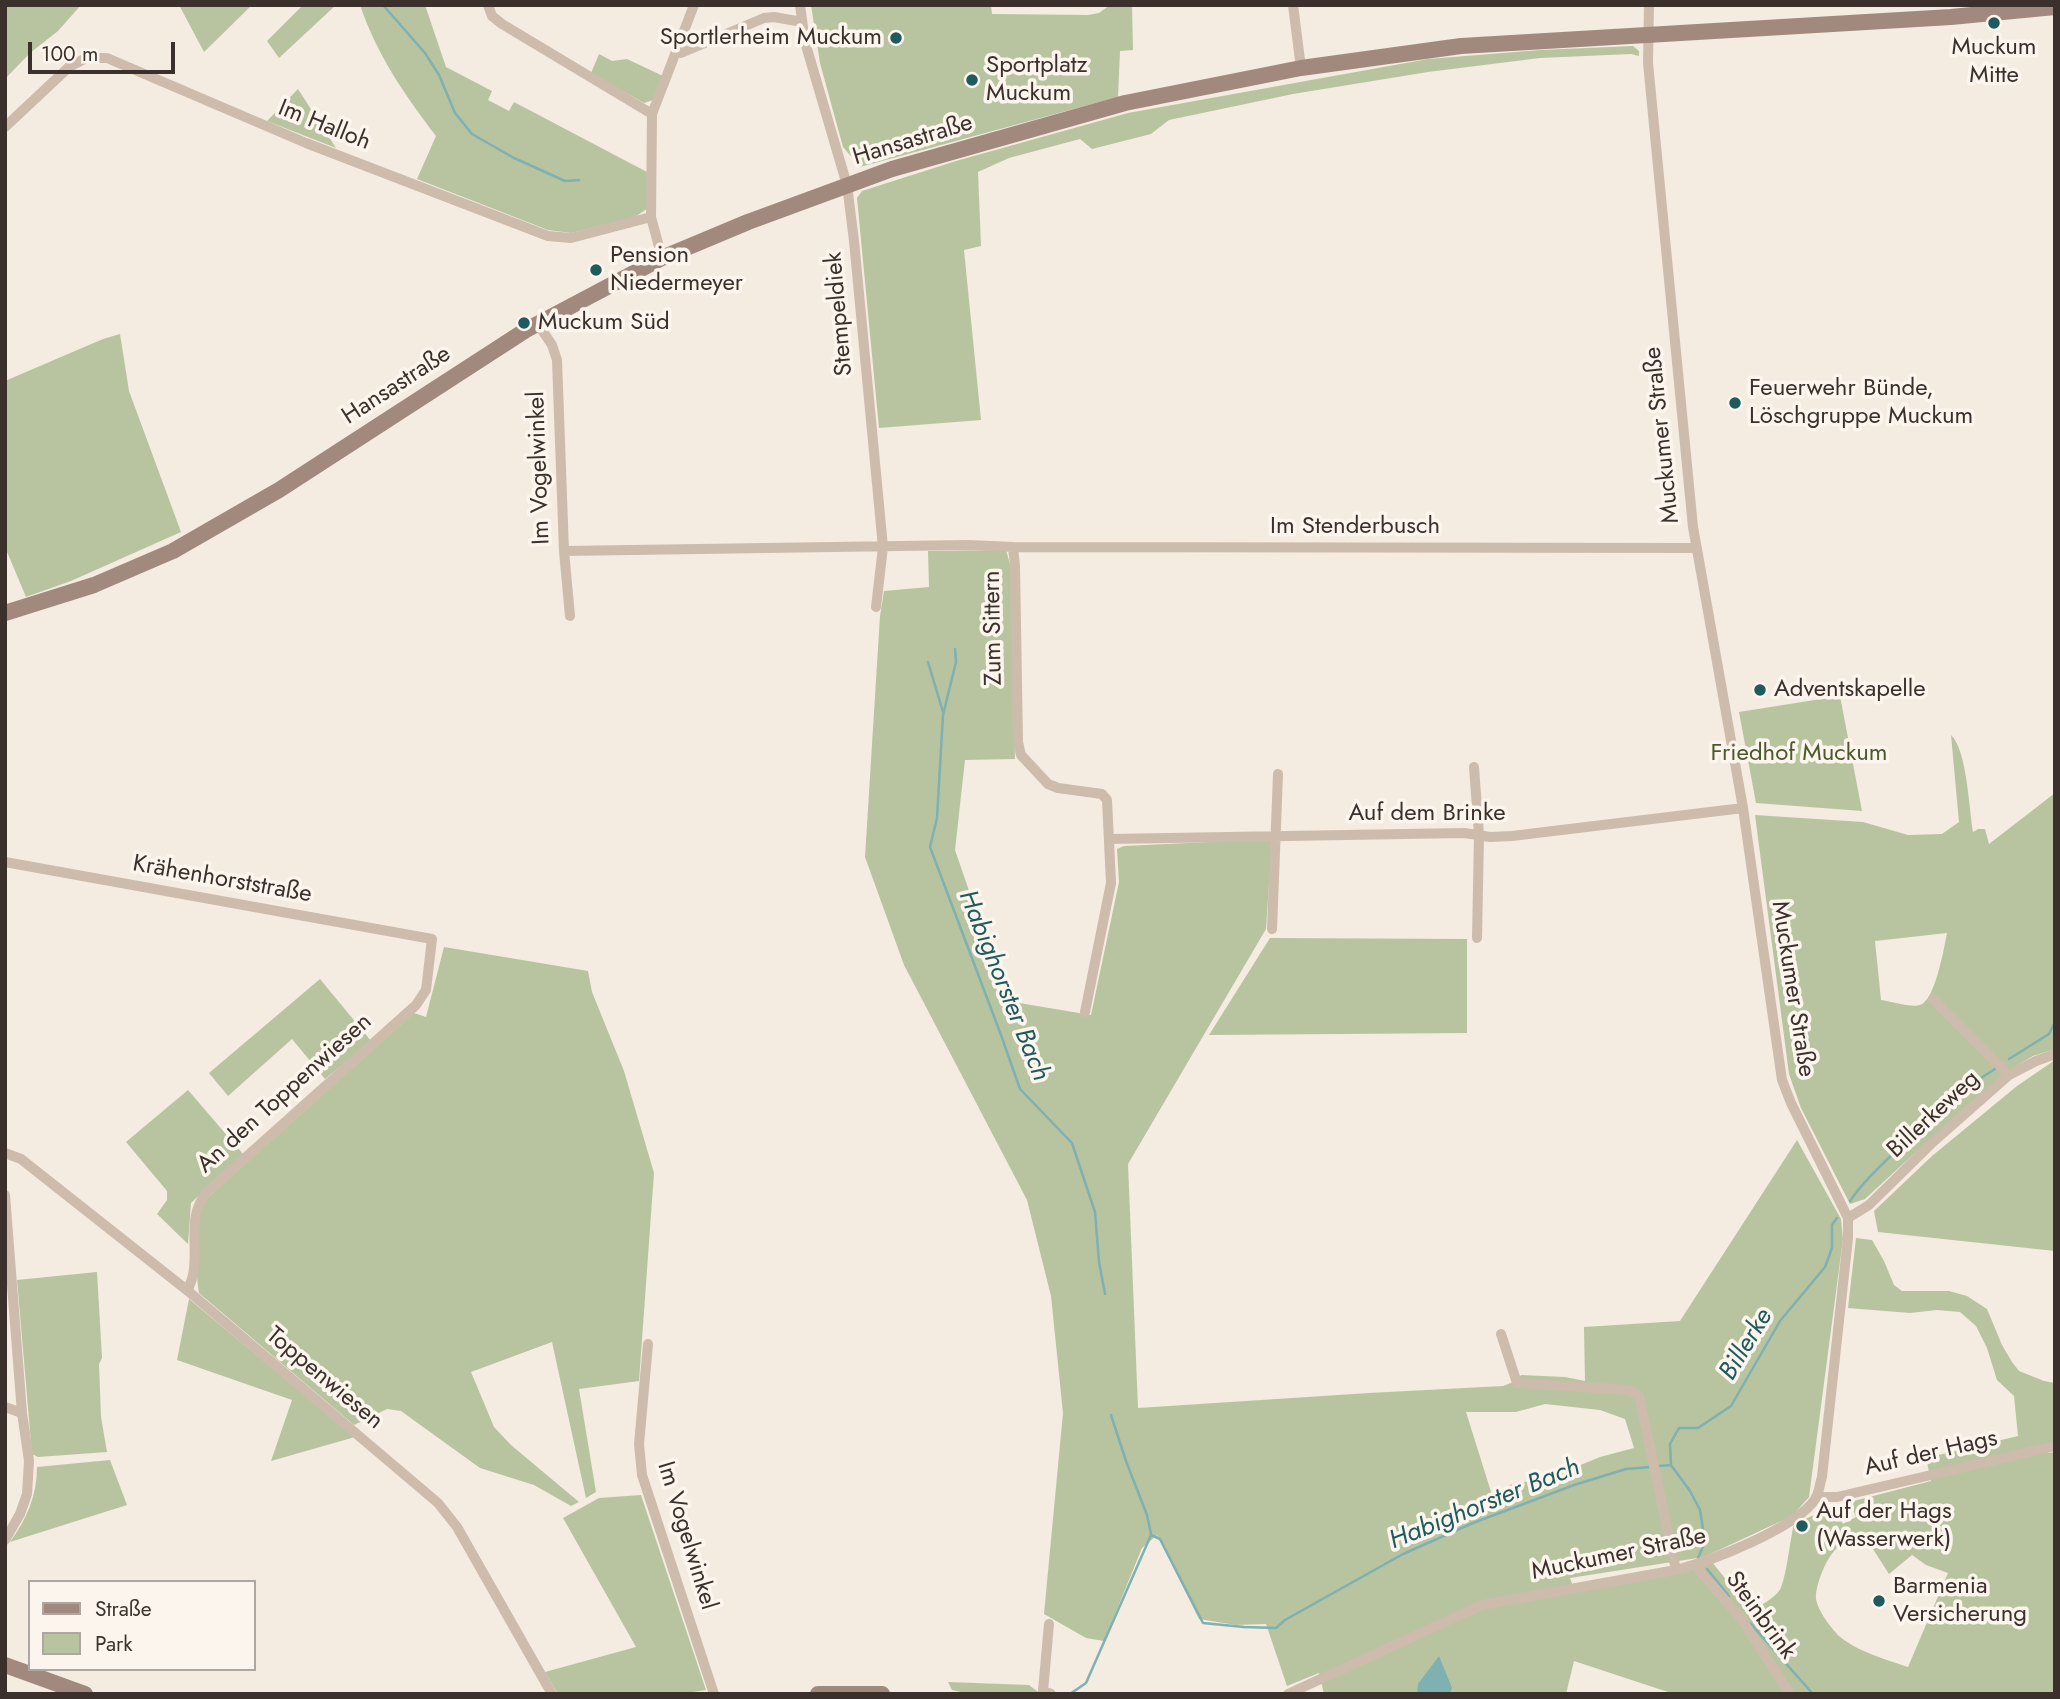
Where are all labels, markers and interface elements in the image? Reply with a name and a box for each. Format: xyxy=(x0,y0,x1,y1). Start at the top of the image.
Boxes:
marker: Muckum Mitte xyxy=(1986,15,2002,31)
place label: Sportlerheim Muckum xyxy=(660,24,882,52)
scale bar xyxy=(32,28,178,72)
marker: Sportlerheim Muckum xyxy=(888,30,904,46)
place label: Muckum Mitte xyxy=(1951,34,2037,90)
text: 100 m xyxy=(41,39,98,69)
place label: Sportplatz Muckum xyxy=(986,52,1087,108)
marker: Sportplatz Muckum xyxy=(964,72,980,88)
street label: Im Halloh xyxy=(274,94,374,158)
street label: Hansastraße xyxy=(850,109,976,173)
place label: Pension Niedermeyer xyxy=(610,242,743,298)
street label: Stempeldiek xyxy=(820,251,860,377)
marker: Pension Niedermeyer xyxy=(588,262,604,278)
place label: Muckum Süd xyxy=(538,309,670,337)
marker: Muckum Süd xyxy=(516,315,532,331)
street label: Hansastraße xyxy=(337,340,457,432)
street label: Muckumer Straße xyxy=(1639,345,1687,525)
place label: Feuerwehr Bünde, Löschgruppe Muckum xyxy=(1749,375,1973,431)
street label: Im Vogelwinkel xyxy=(523,391,557,545)
marker: Feuerwehr Bünde, Löschgruppe Muckum xyxy=(1727,395,1743,411)
street label: Im Stenderbusch xyxy=(1270,513,1440,541)
street label: Zum Sittern xyxy=(979,570,1009,686)
place label: Adventskapelle xyxy=(1774,676,1926,704)
marker: Adventskapelle xyxy=(1752,682,1768,698)
park label: Friedhof Muckum xyxy=(1711,740,1887,768)
street label: Auf dem Brinke xyxy=(1348,800,1506,828)
street label: Krähenhorststraße xyxy=(130,850,314,910)
water label: Habighorster Bach xyxy=(951,886,1055,1086)
street label: Muckumer Straße xyxy=(1764,899,1820,1079)
street label: An den Toppenwiesen xyxy=(192,1008,378,1180)
street label: Billerkeweg xyxy=(1882,1065,1986,1165)
water label: Billerke xyxy=(1714,1304,1780,1386)
street label: Toppenwiesen xyxy=(260,1322,388,1436)
street label: Auf der Hags xyxy=(1862,1425,2000,1483)
water label: Habighorster Bach xyxy=(1385,1453,1585,1557)
street label: Im Vogelwinkel xyxy=(650,1458,722,1614)
place label: Auf der Hags (Wasserwerk) xyxy=(1816,1498,1952,1554)
marker: Auf der Hags (Wasserwerk) xyxy=(1794,1518,1810,1534)
street label: Muckumer Straße xyxy=(1529,1522,1709,1588)
street label: Steinbrink xyxy=(1719,1567,1801,1665)
place label: Barmenia Versicherung xyxy=(1893,1573,2027,1629)
legend xyxy=(28,1580,256,1671)
marker: Barmenia Versicherung xyxy=(1871,1593,1887,1609)
text: Straße xyxy=(95,1594,152,1624)
text: Park xyxy=(95,1629,132,1659)

